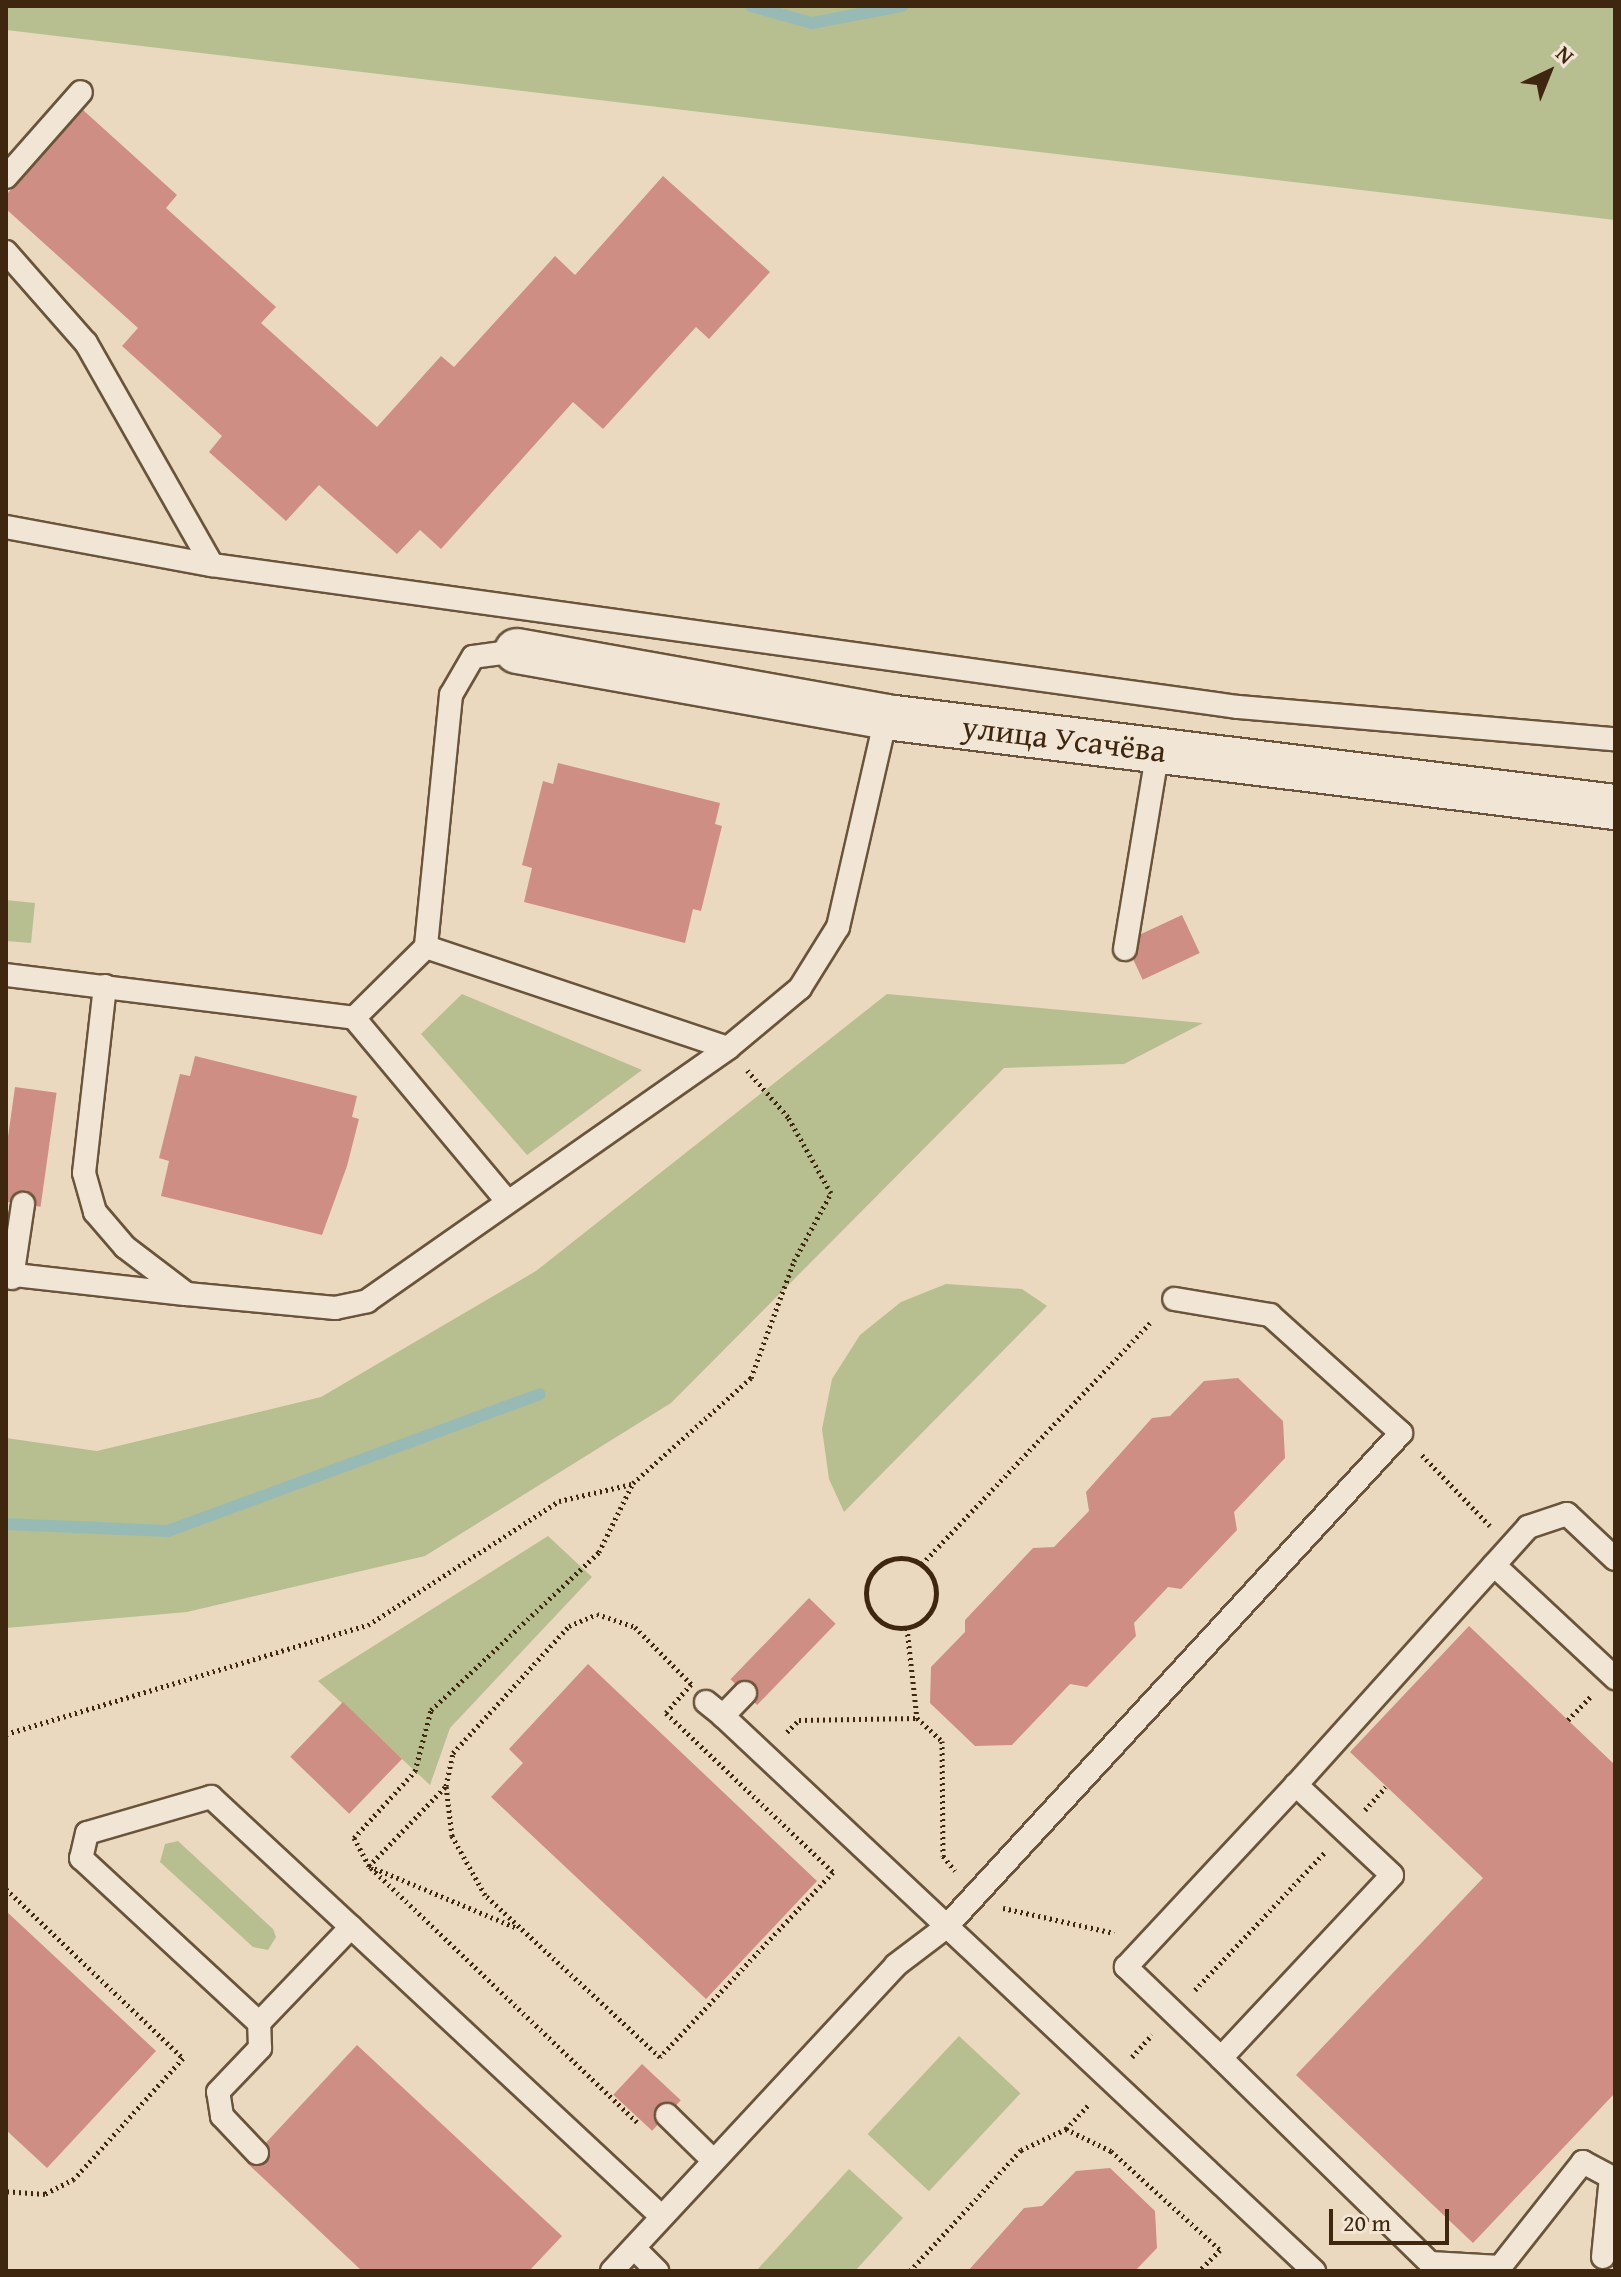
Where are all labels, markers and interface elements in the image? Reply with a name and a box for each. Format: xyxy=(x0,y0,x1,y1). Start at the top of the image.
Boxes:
north arrow xyxy=(1509,32,1589,112)
text: N xyxy=(1549,38,1582,71)
street label: улица Усачёва xyxy=(960,707,1168,771)
scale bar xyxy=(1333,2193,1453,2243)
text: 20 m xyxy=(1343,2205,1391,2240)

